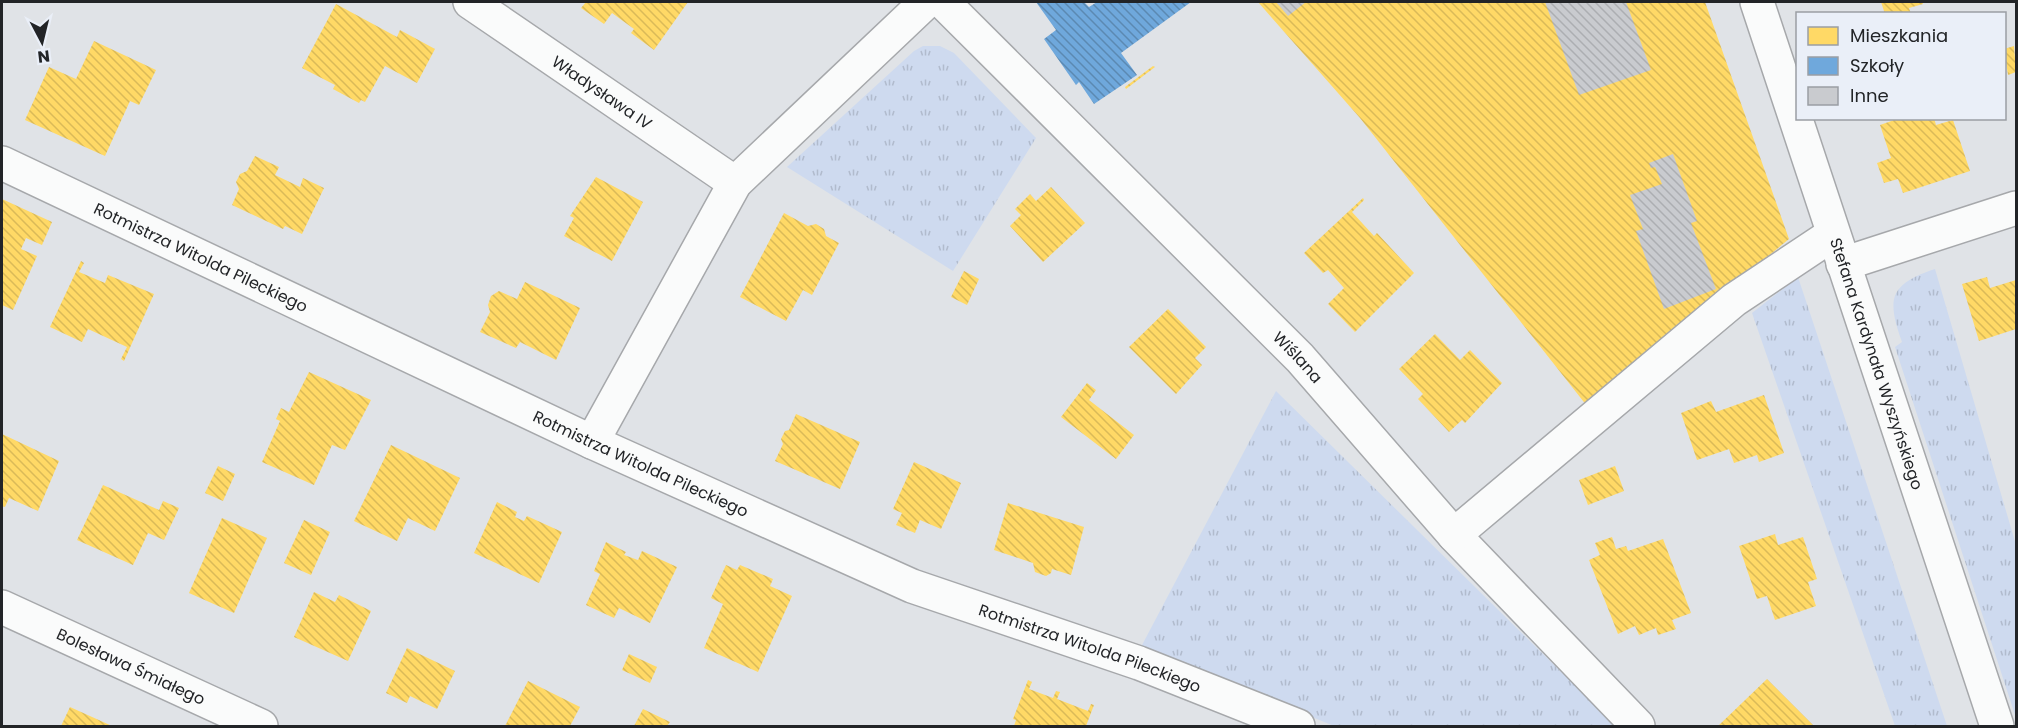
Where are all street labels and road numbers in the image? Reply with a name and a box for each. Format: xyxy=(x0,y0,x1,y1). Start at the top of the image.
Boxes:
street label: Władysława IV xyxy=(547,50,657,135)
street label: Rotmistrza Witolda Pileckiego xyxy=(90,197,311,318)
street label: Stefana Kardynała Wyszyńskiego xyxy=(1824,235,1929,493)
street label: Wiślana xyxy=(1267,326,1328,388)
street label: Rotmistrza Witolda Pileckiego xyxy=(529,405,752,523)
street label: Rotmistrza Witolda Pileckiego xyxy=(976,598,1204,698)
street label: Bolesława Śmiałego xyxy=(53,623,209,711)

